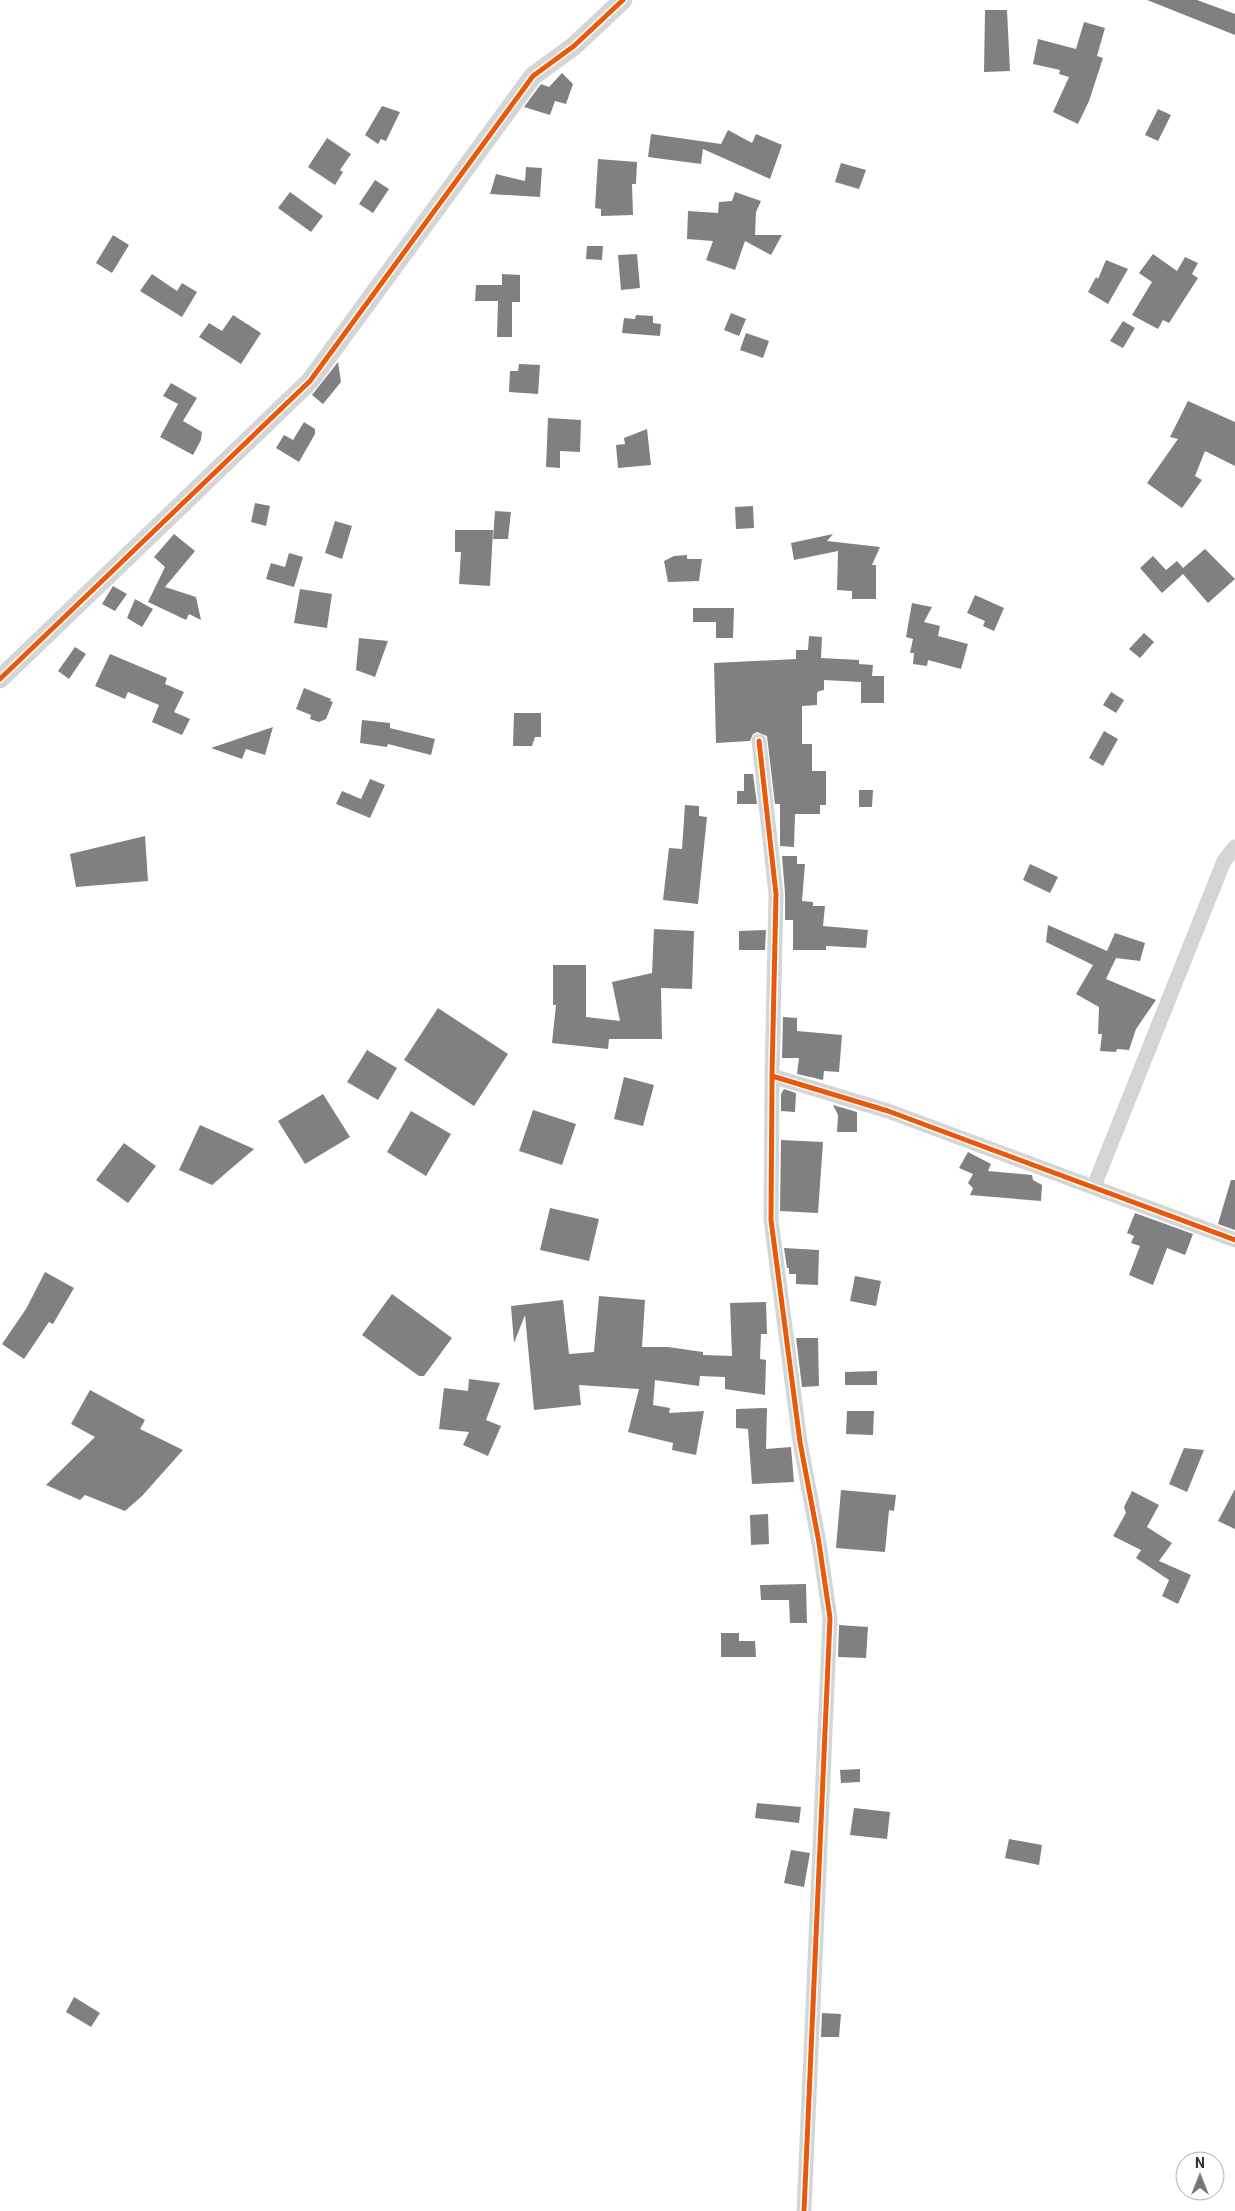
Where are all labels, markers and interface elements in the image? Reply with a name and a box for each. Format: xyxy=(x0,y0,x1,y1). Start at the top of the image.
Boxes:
north arrow xyxy=(1175,2151,1225,2201)
text: N xyxy=(1195,2155,1205,2171)

